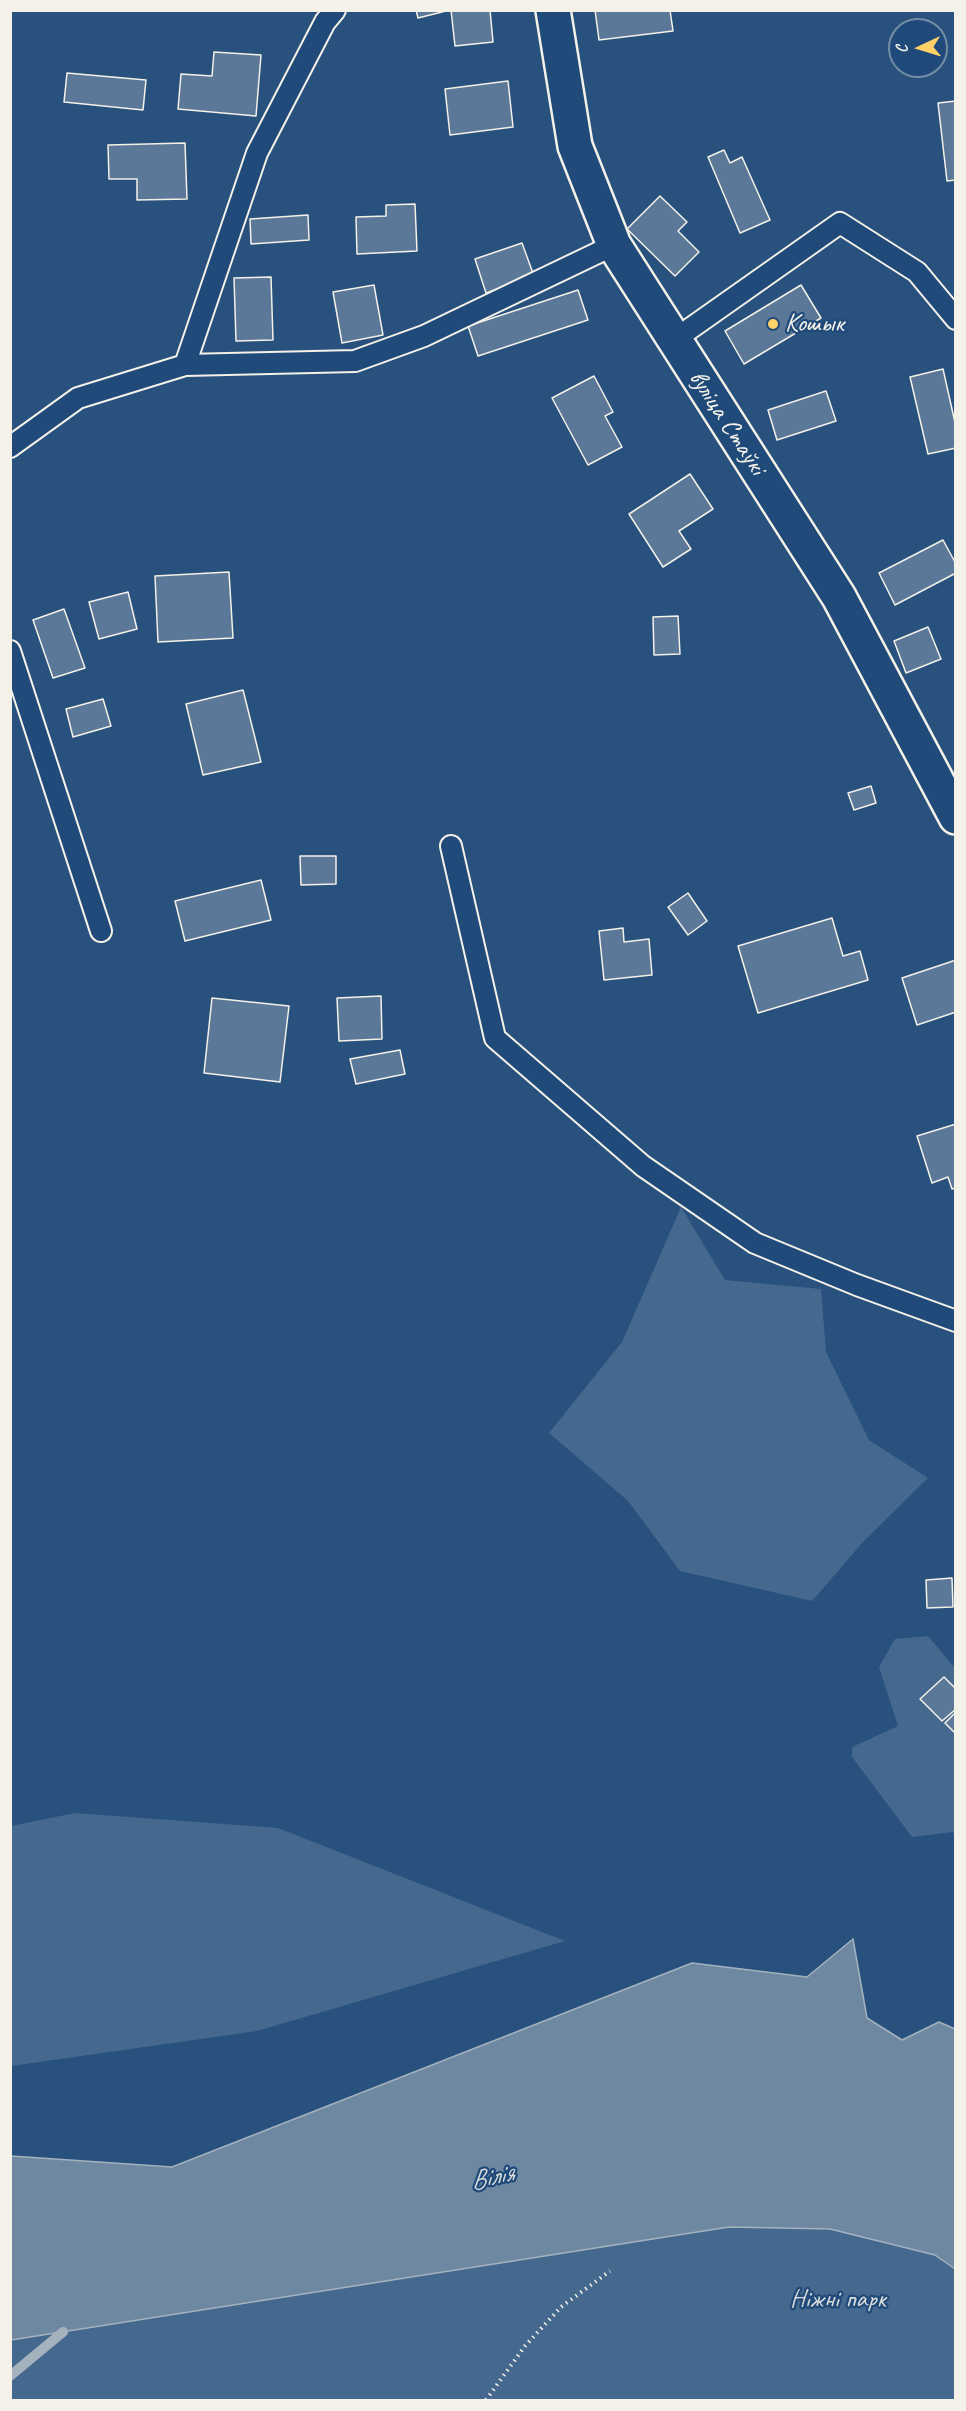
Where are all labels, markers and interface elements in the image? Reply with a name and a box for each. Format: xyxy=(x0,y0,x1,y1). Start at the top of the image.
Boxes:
north arrow xyxy=(888,18,948,78)
text: С xyxy=(892,45,912,54)
place label: Кошык xyxy=(785,308,844,340)
marker: Кошык xyxy=(766,317,780,331)
street label: вуліца Стаўкі xyxy=(681,365,773,481)
water label: Вілія xyxy=(467,2157,517,2199)
park label: Ніжні парк xyxy=(790,2284,886,2316)

